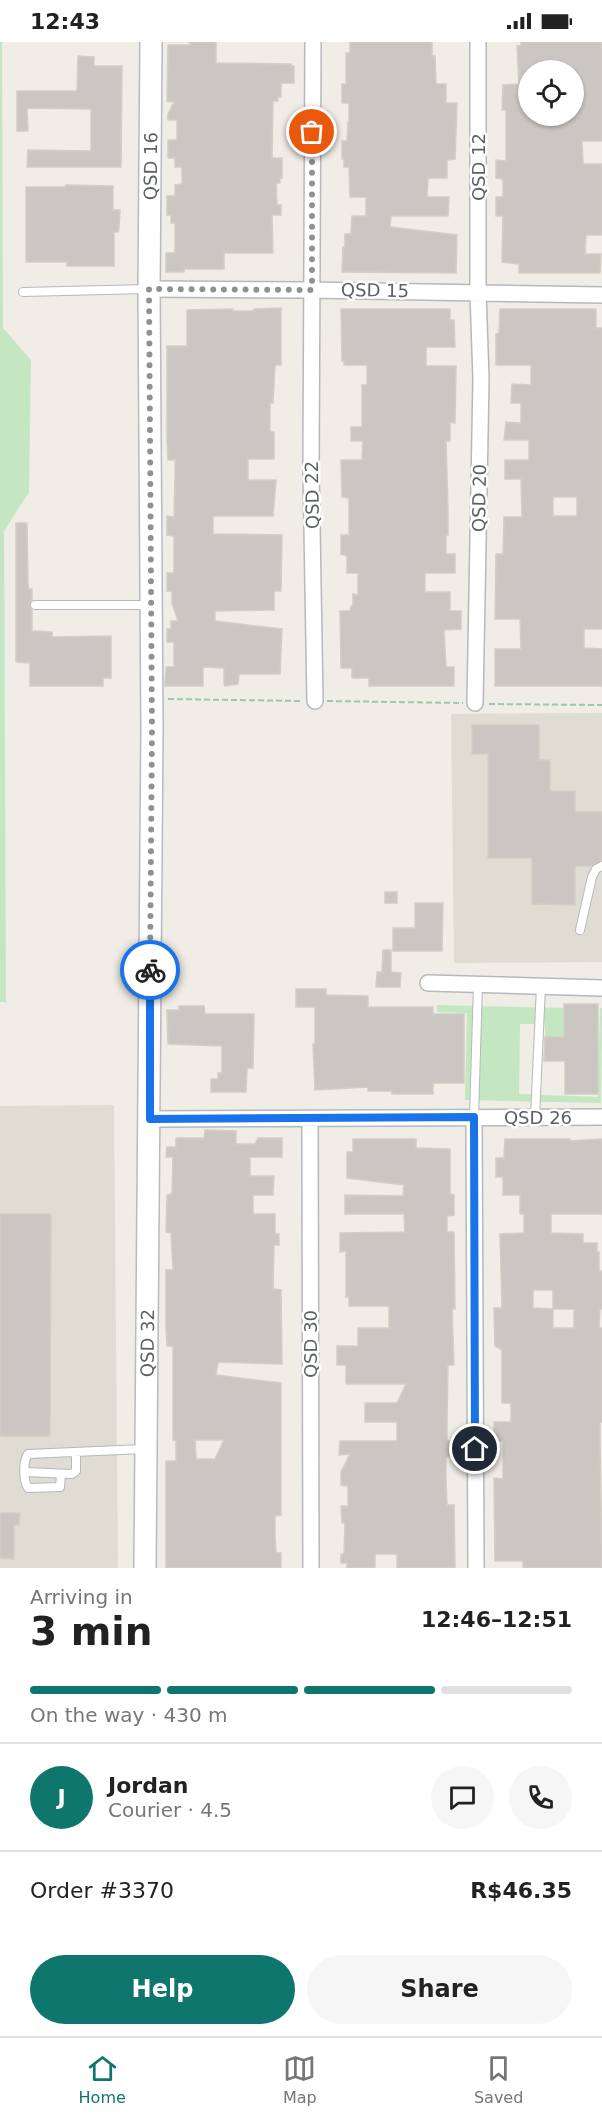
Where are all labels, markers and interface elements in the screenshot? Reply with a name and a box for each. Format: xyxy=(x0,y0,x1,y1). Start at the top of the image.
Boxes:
text: 12:43 xyxy=(30,9,100,34)
map controls xyxy=(518,60,584,126)
button: locate xyxy=(518,60,584,126)
pin xyxy=(286,106,337,157)
icon: bag xyxy=(295,115,328,148)
street label: QSD 16 xyxy=(139,132,161,200)
street label: QSD 12 xyxy=(468,133,489,201)
street label: QSD 15 xyxy=(341,279,409,301)
street label: QSD 22 xyxy=(301,461,323,529)
street label: QSD 20 xyxy=(468,464,490,532)
courier xyxy=(120,940,180,1000)
icon: bike xyxy=(134,954,167,987)
street label: QSD 26 xyxy=(504,1107,572,1128)
street label: QSD 32 xyxy=(136,1309,158,1377)
street label: QSD 30 xyxy=(300,1310,321,1378)
pin xyxy=(449,1423,500,1474)
icon: home xyxy=(458,1432,491,1465)
text: Arriving in xyxy=(30,1585,133,1609)
text: 12:46–12:51 xyxy=(421,1607,572,1632)
text: 3 min xyxy=(30,1609,152,1654)
text: On the way · 430 m xyxy=(30,1703,228,1727)
button: chat xyxy=(431,1766,494,1829)
button: phone xyxy=(509,1766,572,1829)
text: Jordan xyxy=(108,1773,188,1798)
text: J xyxy=(57,1785,66,1810)
text: Courier · 4.5 xyxy=(108,1798,232,1822)
text: Order #3370 xyxy=(30,1878,174,1903)
text: R$46.35 xyxy=(470,1878,572,1903)
button: Help xyxy=(30,1955,295,2024)
button: Share xyxy=(307,1955,572,2024)
tab: Home xyxy=(79,2052,126,2107)
tab: Map xyxy=(283,2052,317,2107)
tab: Saved xyxy=(474,2052,523,2107)

